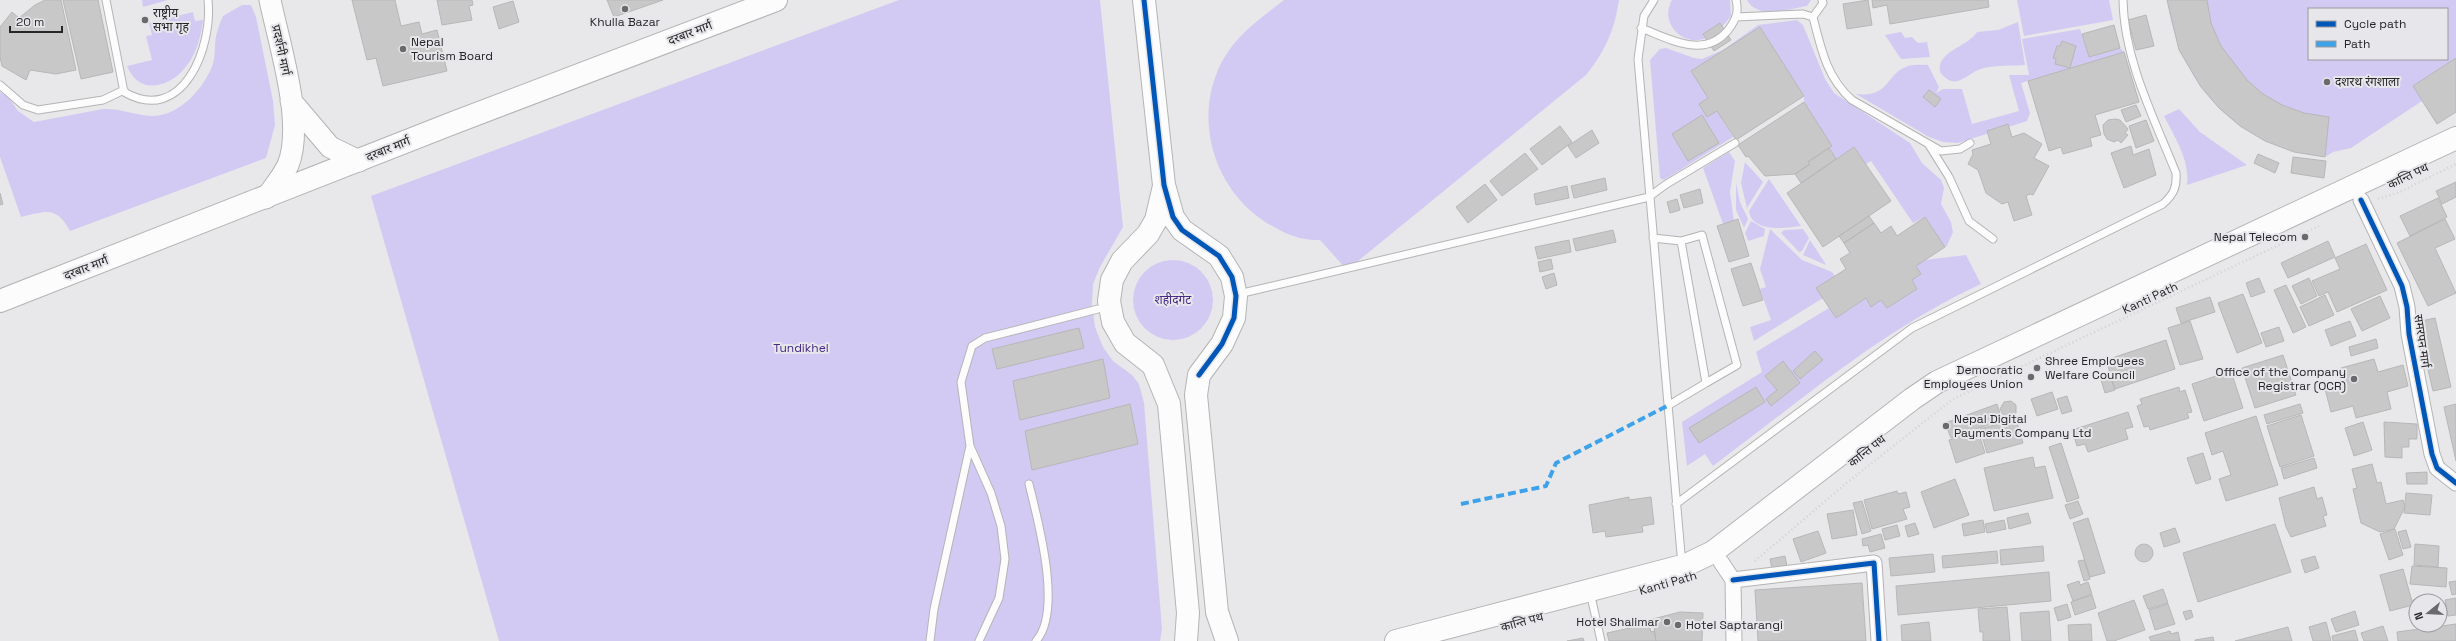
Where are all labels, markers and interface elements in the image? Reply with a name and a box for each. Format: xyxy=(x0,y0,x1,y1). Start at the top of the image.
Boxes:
marker: Khulla Bazar xyxy=(620,4,630,14)
place label: राष्ट्रीय सभा गृह xyxy=(153,5,189,35)
scale bar xyxy=(10,8,62,34)
legend xyxy=(2308,8,2448,60)
text: 20 m xyxy=(16,14,44,30)
place label: Khulla Bazar xyxy=(590,14,661,30)
marker: राष्ट्रीय सभा गृह xyxy=(140,15,150,25)
text: Cycle path xyxy=(2344,16,2406,32)
street label: दरबार मार्ग xyxy=(666,17,715,49)
street label: प्रदर्शनी मार्ग xyxy=(268,23,294,78)
place label: Nepal Tourism Board xyxy=(411,34,493,64)
text: Path xyxy=(2344,36,2370,52)
marker: Nepal Tourism Board xyxy=(398,44,408,54)
place label: दशरथ रंगशाला xyxy=(2335,74,2400,90)
marker: दशरथ रंगशाला xyxy=(2322,77,2332,87)
street label: दरबार मार्ग xyxy=(364,133,413,165)
street label: कान्ति पथ xyxy=(2385,159,2431,193)
place label: Nepal Telecom xyxy=(2214,229,2297,245)
marker: Nepal Telecom xyxy=(2300,232,2310,242)
street label: दरबार मार्ग xyxy=(62,252,111,284)
street label: Kanti Path xyxy=(2120,278,2180,318)
park label: शहीदगेट xyxy=(1155,292,1192,308)
street label: समरपन मार्ग xyxy=(2410,313,2434,370)
park label: Tundikhel xyxy=(773,340,829,356)
place label: Shree Employees Welfare Council xyxy=(2045,353,2144,383)
place label: Democratic Employees Union xyxy=(1924,362,2023,392)
marker: Shree Employees Welfare Council xyxy=(2032,363,2042,373)
place label: Office of the Company Registrar (OCR) xyxy=(2215,364,2346,394)
marker: Democratic Employees Union xyxy=(2026,372,2036,382)
marker: Office of the Company Registrar (OCR) xyxy=(2349,374,2359,384)
place label: Nepal Digital Payments Company Ltd xyxy=(1954,411,2092,441)
marker: Nepal Digital Payments Company Ltd xyxy=(1941,421,1951,431)
street label: कान्ति पथ xyxy=(1845,431,1889,471)
street label: Kanti Path xyxy=(1637,567,1699,599)
north arrow xyxy=(2408,593,2448,633)
street label: कान्ति पथ xyxy=(1499,609,1545,635)
text: N xyxy=(2411,610,2426,622)
place label: Hotel Shalimar xyxy=(1576,614,1659,630)
marker: Hotel Shalimar xyxy=(1662,617,1672,627)
place label: Hotel Saptarangi xyxy=(1686,617,1783,633)
marker: Hotel Saptarangi xyxy=(1673,620,1683,630)

